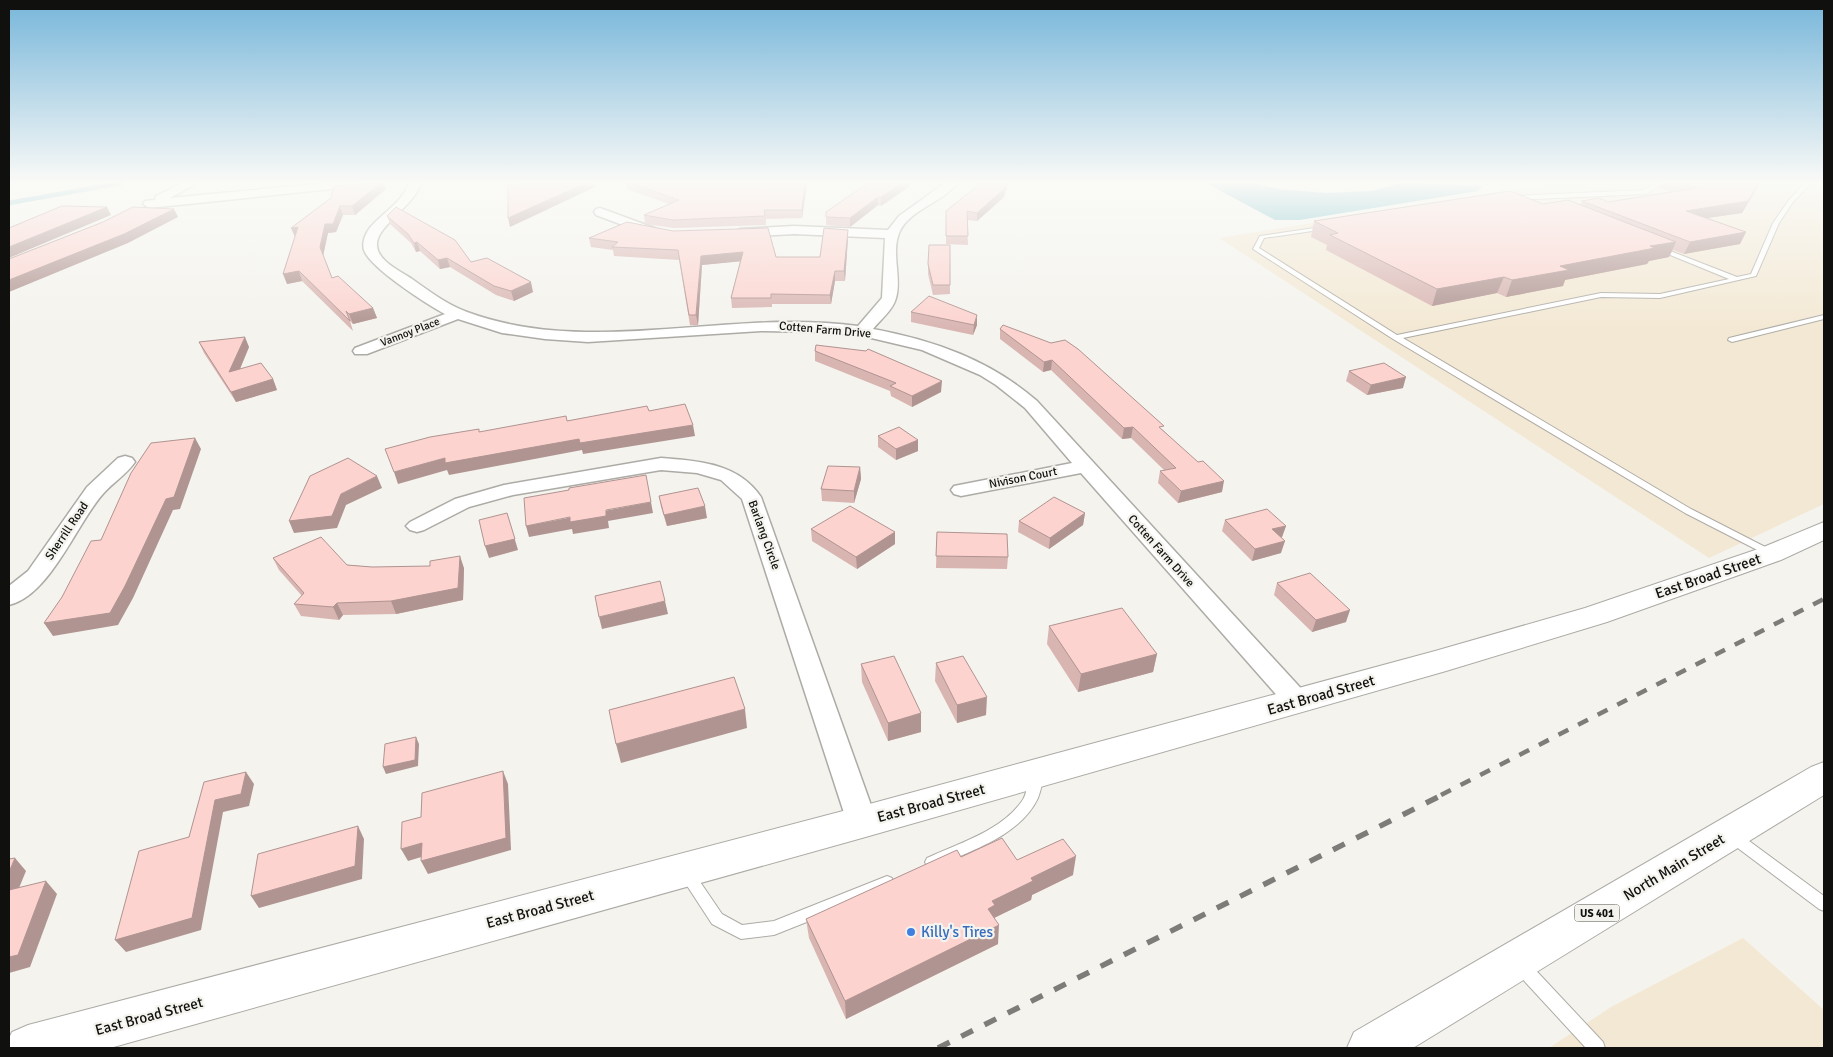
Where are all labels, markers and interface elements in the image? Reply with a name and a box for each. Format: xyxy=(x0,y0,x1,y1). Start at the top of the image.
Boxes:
street label: Vannoy Place xyxy=(379,315,441,349)
street label: Cotten Farm Drive xyxy=(778,319,872,341)
street label: Nivison Court xyxy=(988,464,1058,492)
street label: Barlang Circle xyxy=(745,498,783,572)
street label: Sherrill Road xyxy=(42,499,92,563)
street label: Cotten Farm Drive xyxy=(1125,512,1197,590)
street label: East Broad Street xyxy=(1653,549,1763,603)
street label: East Broad Street xyxy=(1265,671,1377,719)
street label: East Broad Street xyxy=(875,780,987,826)
street label: North Main Street xyxy=(1620,830,1728,904)
street label: East Broad Street xyxy=(484,886,596,932)
road number: US 401 xyxy=(1574,904,1620,921)
place label: Killy's Tires xyxy=(921,923,994,941)
marker: Killy's Tires xyxy=(905,926,917,938)
street label: East Broad Street xyxy=(93,993,205,1039)

